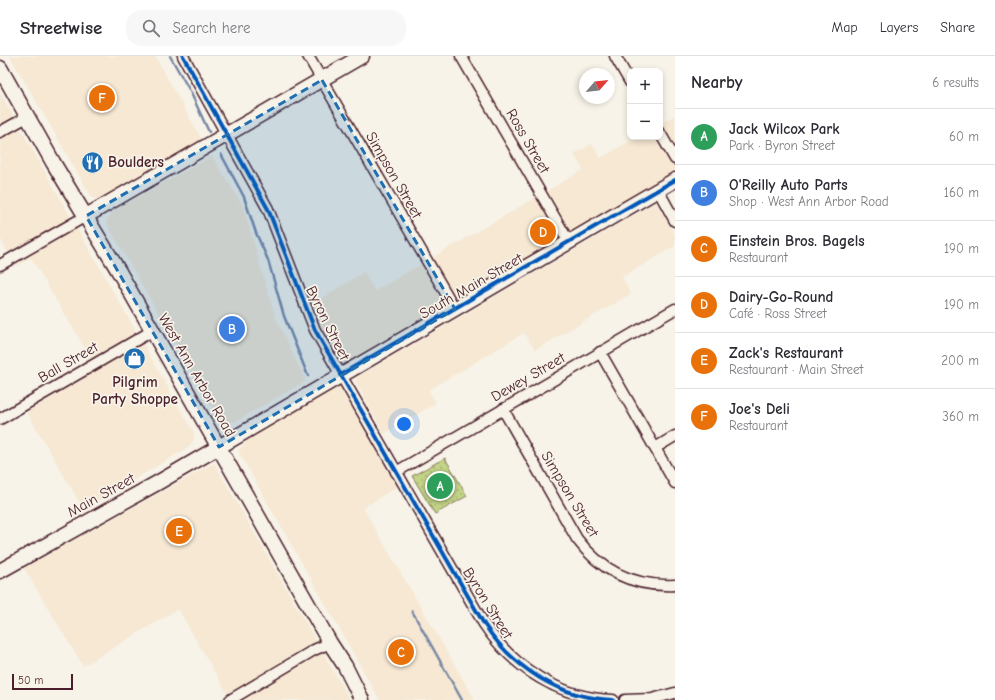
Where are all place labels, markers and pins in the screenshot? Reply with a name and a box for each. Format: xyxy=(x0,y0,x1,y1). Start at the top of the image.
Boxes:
pin: F xyxy=(89,83,115,113)
restaurant icon: Boulders xyxy=(80,149,106,175)
place label: Boulders xyxy=(108,153,164,171)
pin: D xyxy=(530,217,556,247)
pin: B xyxy=(219,314,245,344)
shop icon: Pilgrim Party Shoppe xyxy=(122,346,148,372)
place label: Pilgrim Party Shoppe xyxy=(92,373,178,408)
pin: A xyxy=(427,471,453,501)
pin: E xyxy=(166,516,192,546)
pin: C xyxy=(388,637,414,667)

